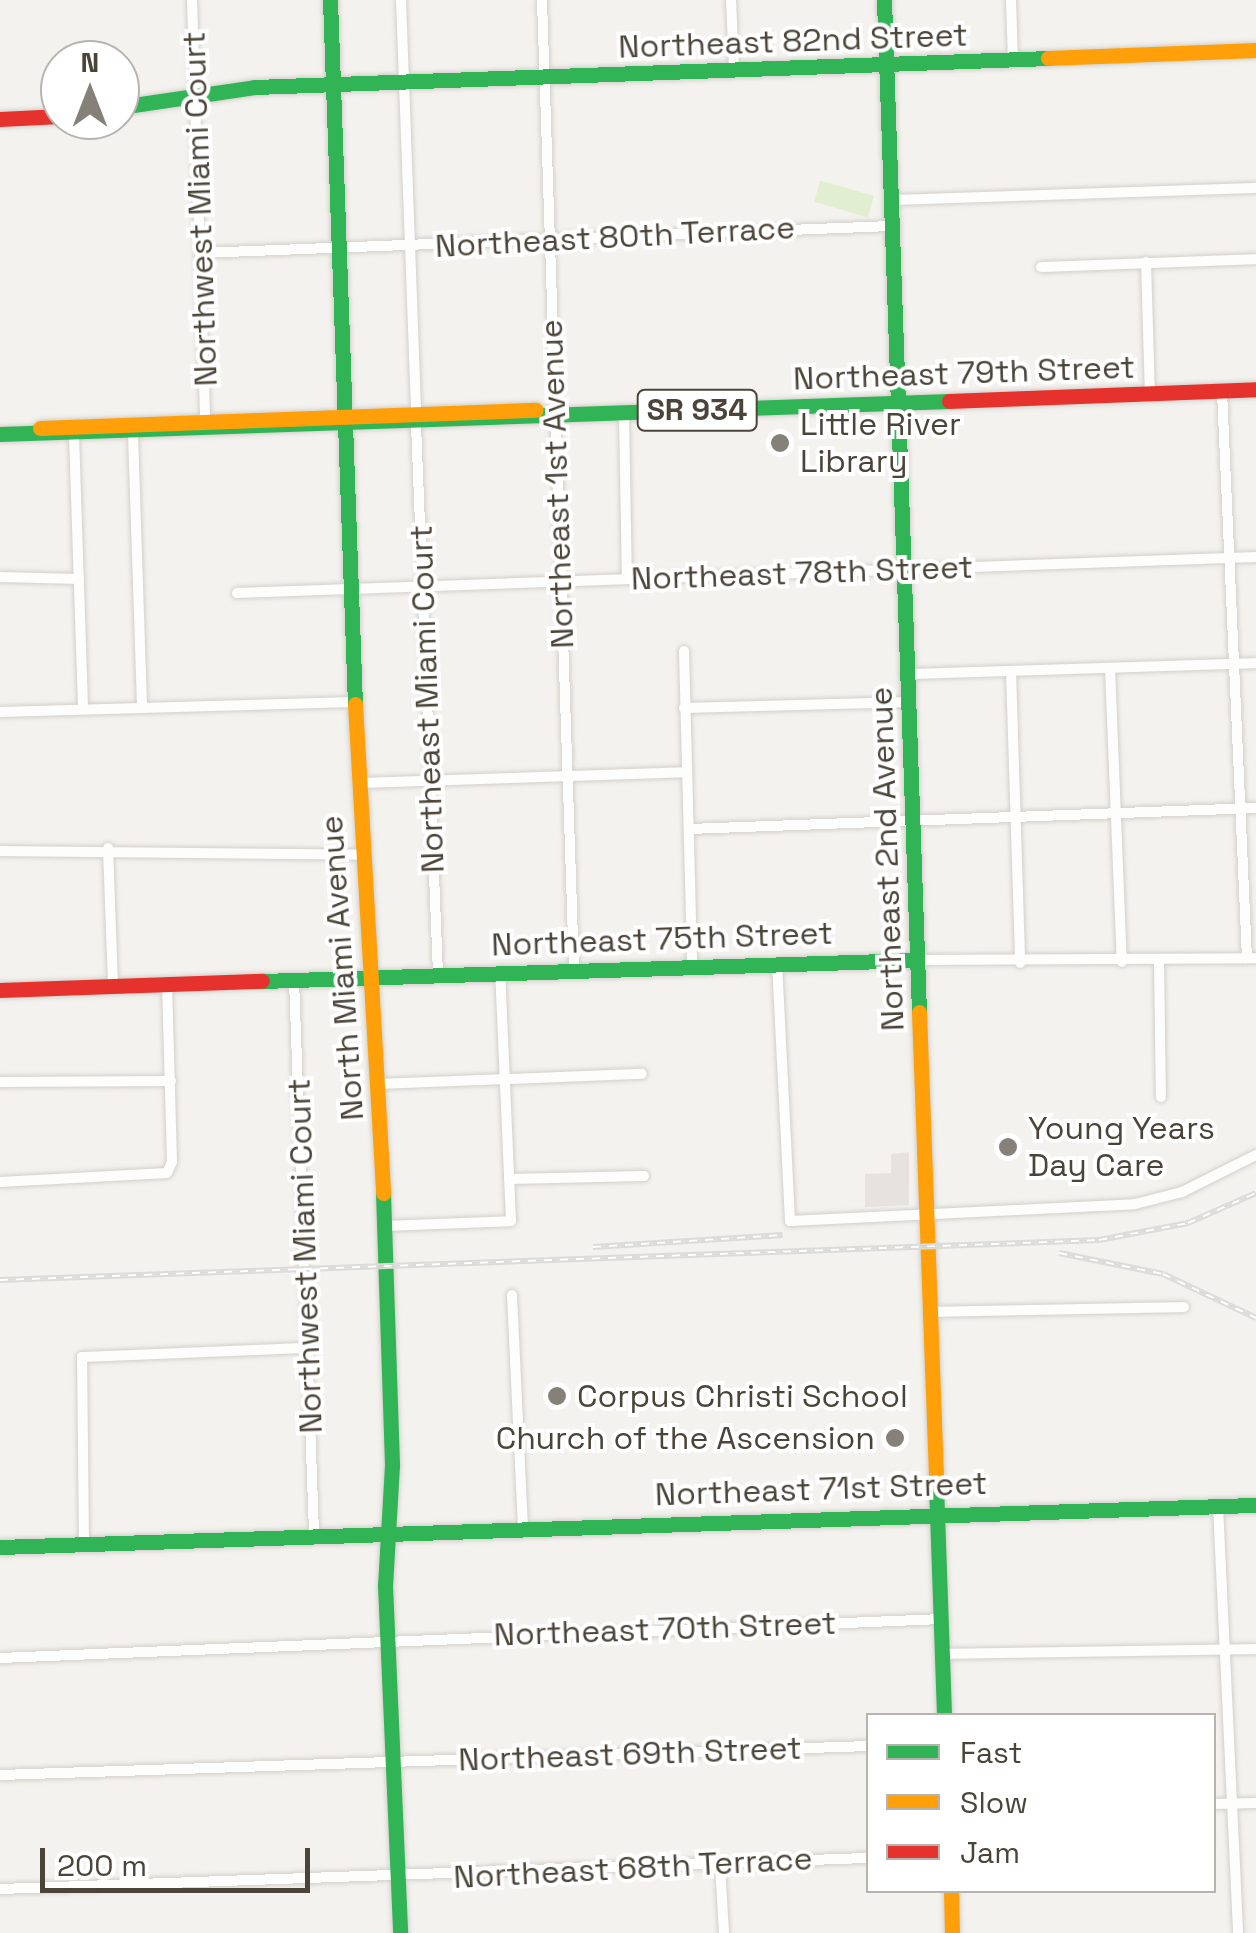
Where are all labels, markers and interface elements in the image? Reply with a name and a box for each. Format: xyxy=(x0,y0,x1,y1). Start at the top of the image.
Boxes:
street label: Northeast 82nd Street xyxy=(618,16,968,66)
street label: Northwest Miami Court xyxy=(175,31,225,387)
north arrow xyxy=(40,40,140,140)
text: N xyxy=(81,44,99,80)
street label: Northeast 80th Terrace xyxy=(434,208,796,266)
street label: Northeast 1st Avenue xyxy=(532,318,582,650)
street label: Northeast 79th Street xyxy=(792,348,1136,398)
road number: SR 934 xyxy=(634,385,760,435)
place label: Little River Library xyxy=(800,406,961,481)
marker: Little River Library xyxy=(769,432,791,454)
street label: Northeast Miami Court xyxy=(402,524,452,874)
street label: Northeast 78th Street xyxy=(630,548,974,598)
street label: Northeast 2nd Avenue xyxy=(862,686,912,1032)
street label: North Miami Avenue xyxy=(312,814,372,1122)
street label: Northeast 75th Street xyxy=(491,914,833,964)
street label: Northwest Miami Court xyxy=(280,1078,330,1434)
place label: Young Years Day Care xyxy=(1028,1110,1215,1185)
marker: Young Years Day Care xyxy=(997,1136,1019,1158)
place label: Corpus Christi School xyxy=(577,1377,908,1415)
marker: Corpus Christi School xyxy=(546,1385,568,1407)
place label: Church of the Ascension xyxy=(495,1419,875,1457)
marker: Church of the Ascension xyxy=(884,1427,906,1449)
street label: Northeast 71st Street xyxy=(654,1464,988,1514)
street label: Northeast 70th Street xyxy=(493,1604,837,1654)
legend xyxy=(866,1713,1216,1893)
street label: Northeast 69th Street xyxy=(458,1729,802,1779)
text: Fast xyxy=(960,1733,1022,1772)
text: Slow xyxy=(960,1783,1028,1822)
scale bar xyxy=(45,1828,315,1890)
text: Jam xyxy=(960,1833,1020,1872)
street label: Northeast 68th Terrace xyxy=(452,1839,814,1897)
text: 200 m xyxy=(57,1846,147,1885)

